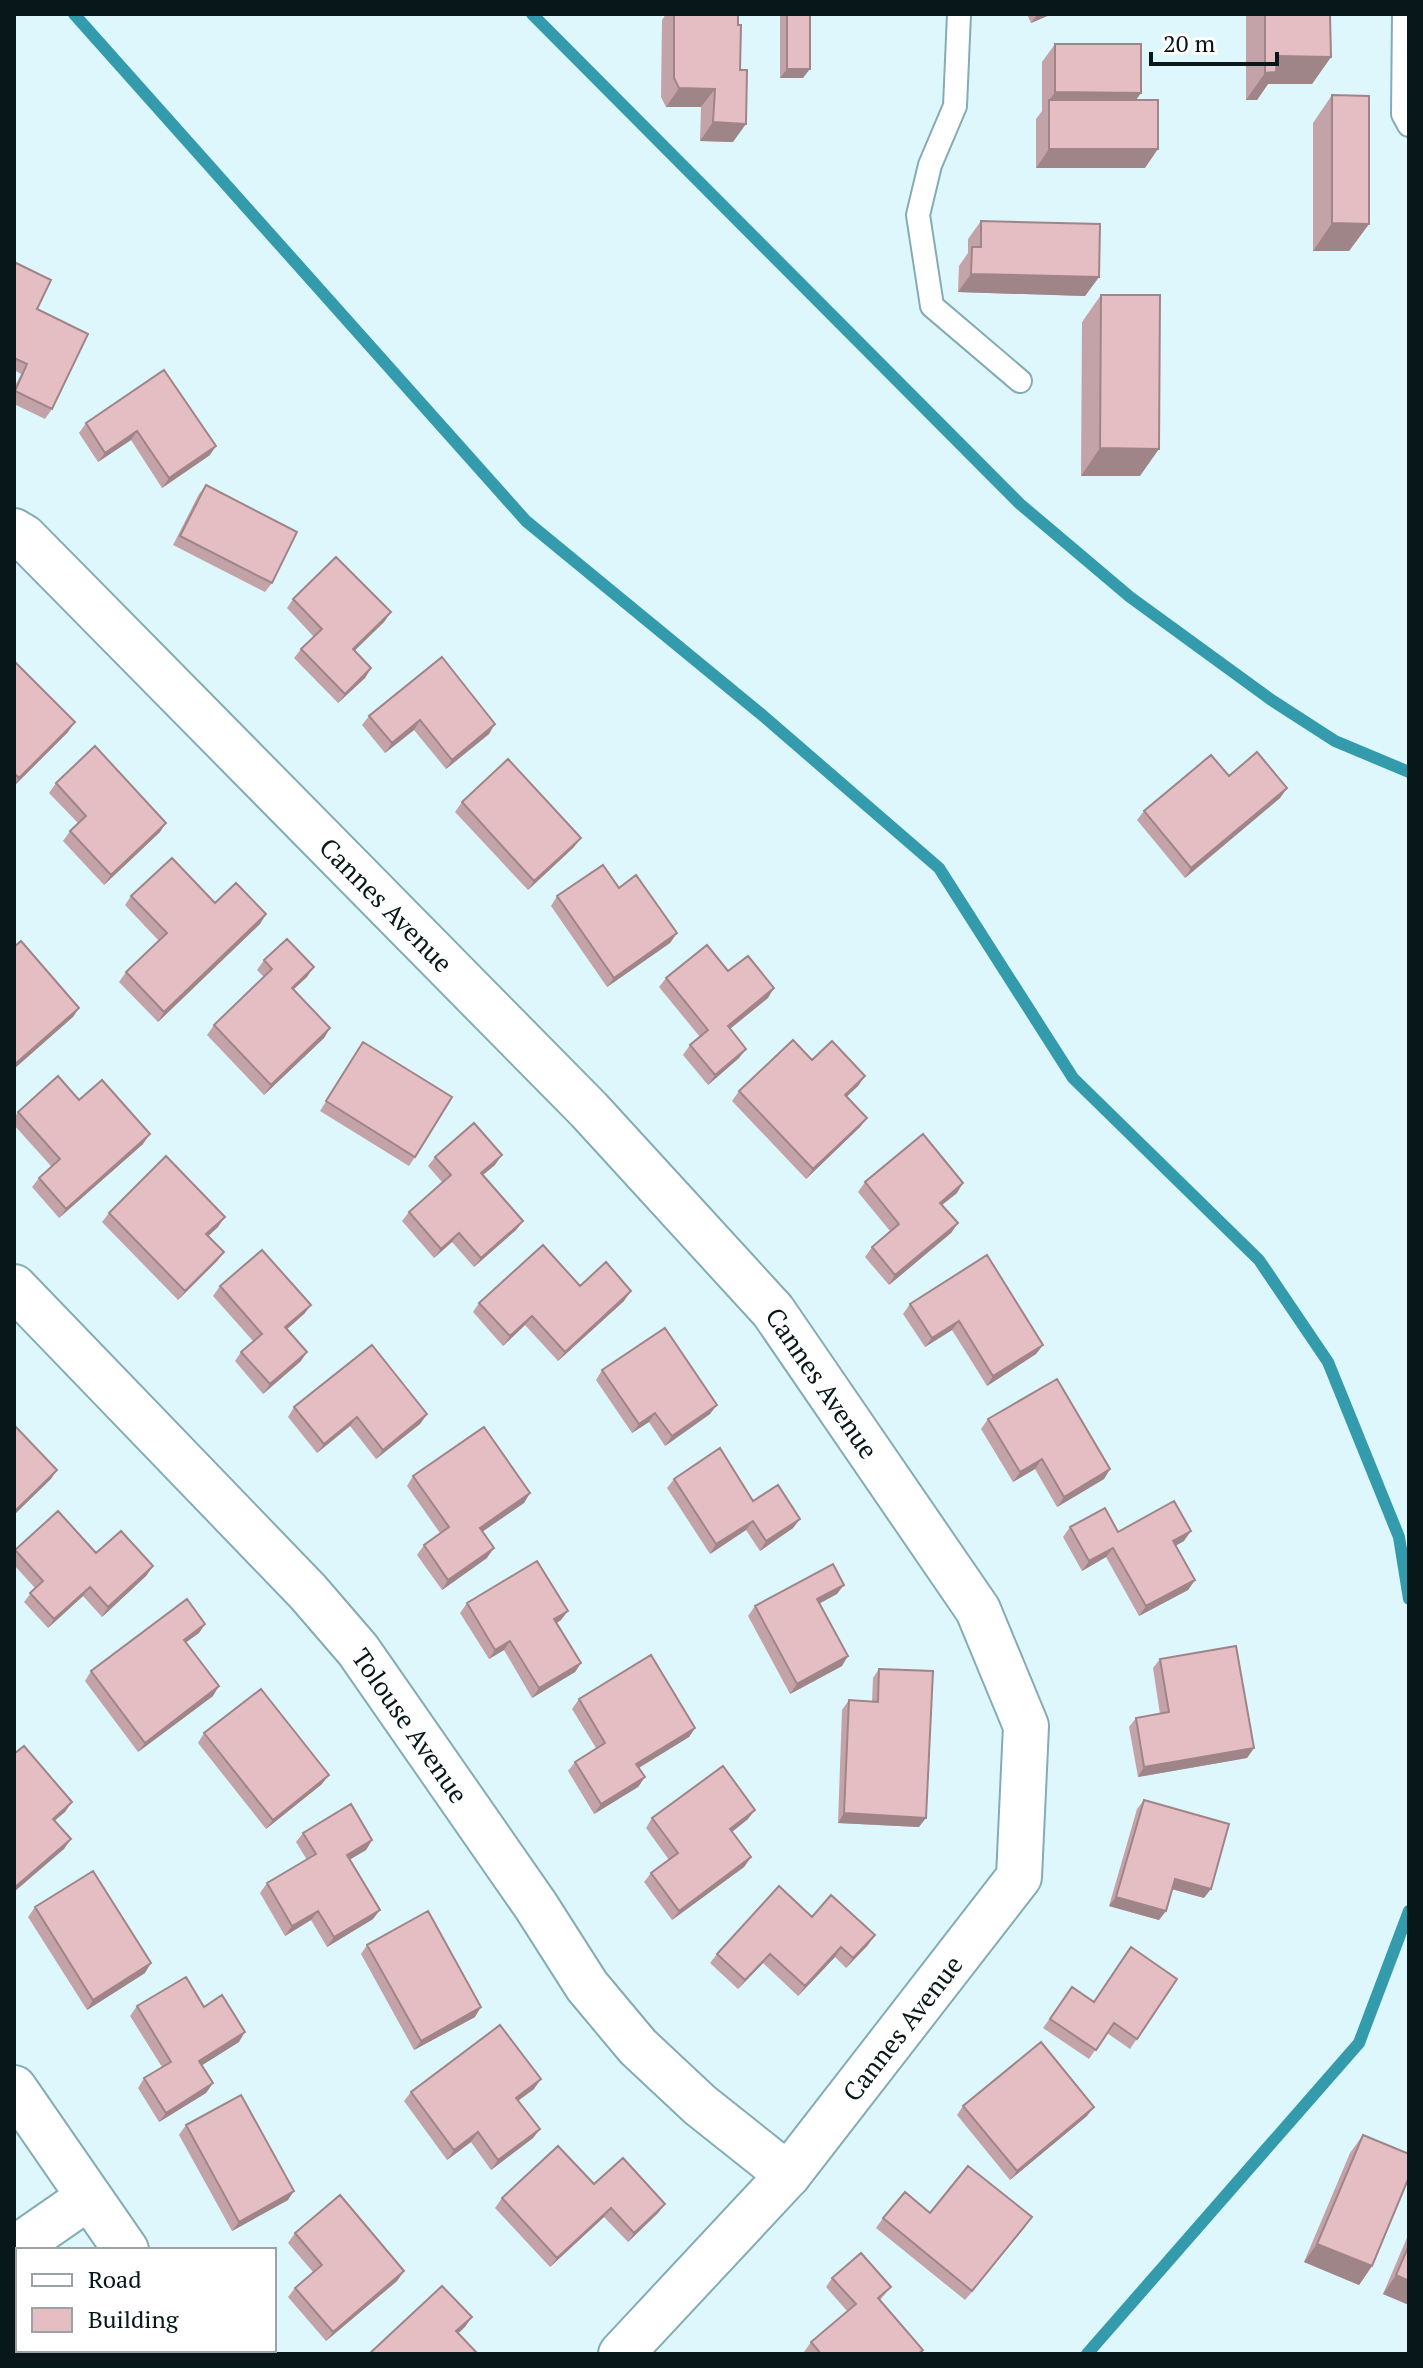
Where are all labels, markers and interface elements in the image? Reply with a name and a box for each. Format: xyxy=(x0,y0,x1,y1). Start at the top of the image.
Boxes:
scale bar xyxy=(1151,16,1277,66)
text: 20 m xyxy=(1163,27,1215,59)
street label: Cannes Avenue xyxy=(313,830,460,979)
street label: Cannes Avenue xyxy=(758,1301,886,1465)
street label: Tolouse Avenue xyxy=(345,1641,476,1810)
street label: Cannes Avenue xyxy=(834,1948,970,2108)
legend xyxy=(16,2248,276,2352)
text: Road xyxy=(88,2263,142,2295)
text: Building xyxy=(88,2303,179,2335)

